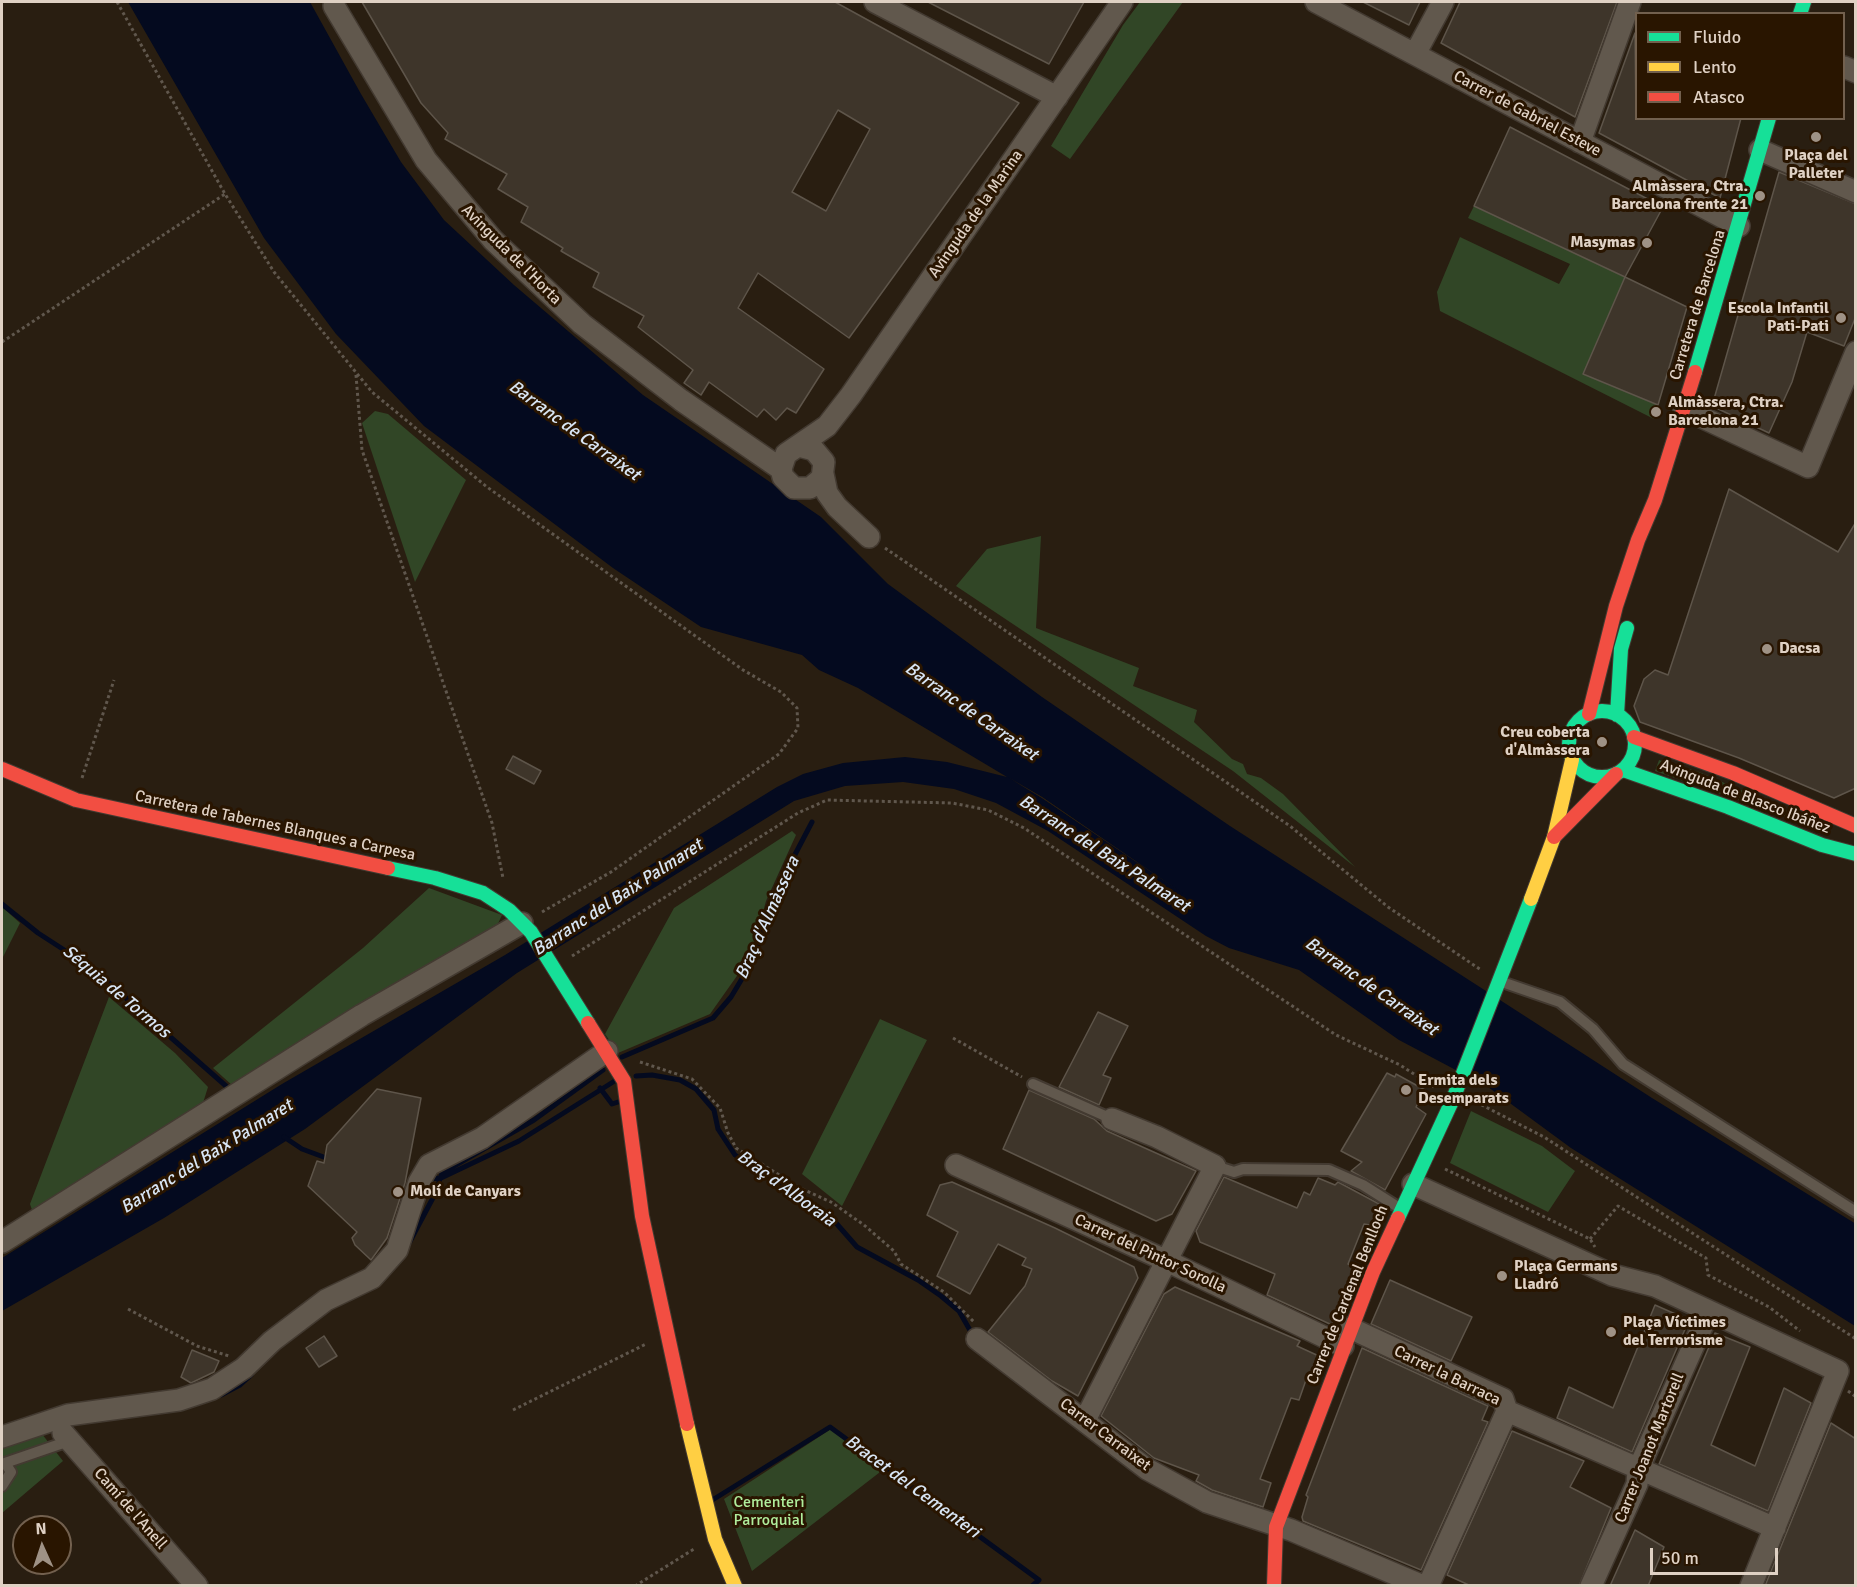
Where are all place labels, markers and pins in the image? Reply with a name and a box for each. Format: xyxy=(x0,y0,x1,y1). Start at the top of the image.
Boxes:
marker: Plaça del Palleter xyxy=(1809,130,1823,144)
place label: Plaça del Palleter xyxy=(1784,146,1848,184)
place label: Almàssera, Ctra. Barcelona frente 21 xyxy=(1611,177,1748,215)
marker: Almàssera, Ctra. Barcelona frente 21 xyxy=(1753,189,1767,203)
place label: Masymas xyxy=(1570,233,1635,253)
marker: Masymas xyxy=(1640,236,1654,250)
place label: Escola Infantil Pati-Pati xyxy=(1728,299,1829,337)
marker: Escola Infantil Pati-Pati xyxy=(1834,311,1848,325)
place label: Almàssera, Ctra. Barcelona 21 xyxy=(1668,393,1784,431)
marker: Almàssera, Ctra. Barcelona 21 xyxy=(1649,405,1663,419)
place label: Dacsa xyxy=(1779,639,1821,659)
marker: Dacsa xyxy=(1760,642,1774,656)
place label: Creu coberta d'Almàssera xyxy=(1500,723,1590,761)
marker: Creu coberta d'Almàssera xyxy=(1595,735,1609,749)
place label: Ermita dels Desemparats xyxy=(1418,1071,1509,1109)
marker: Ermita dels Desemparats xyxy=(1399,1083,1413,1097)
place label: Molí de Canyars xyxy=(410,1182,521,1202)
marker: Molí de Canyars xyxy=(391,1185,405,1199)
place label: Plaça Germans Lladró xyxy=(1514,1257,1618,1295)
marker: Plaça Germans Lladró xyxy=(1495,1269,1509,1283)
place label: Plaça Víctimes del Terrorisme xyxy=(1623,1313,1726,1351)
marker: Plaça Víctimes del Terrorisme xyxy=(1604,1325,1618,1339)

